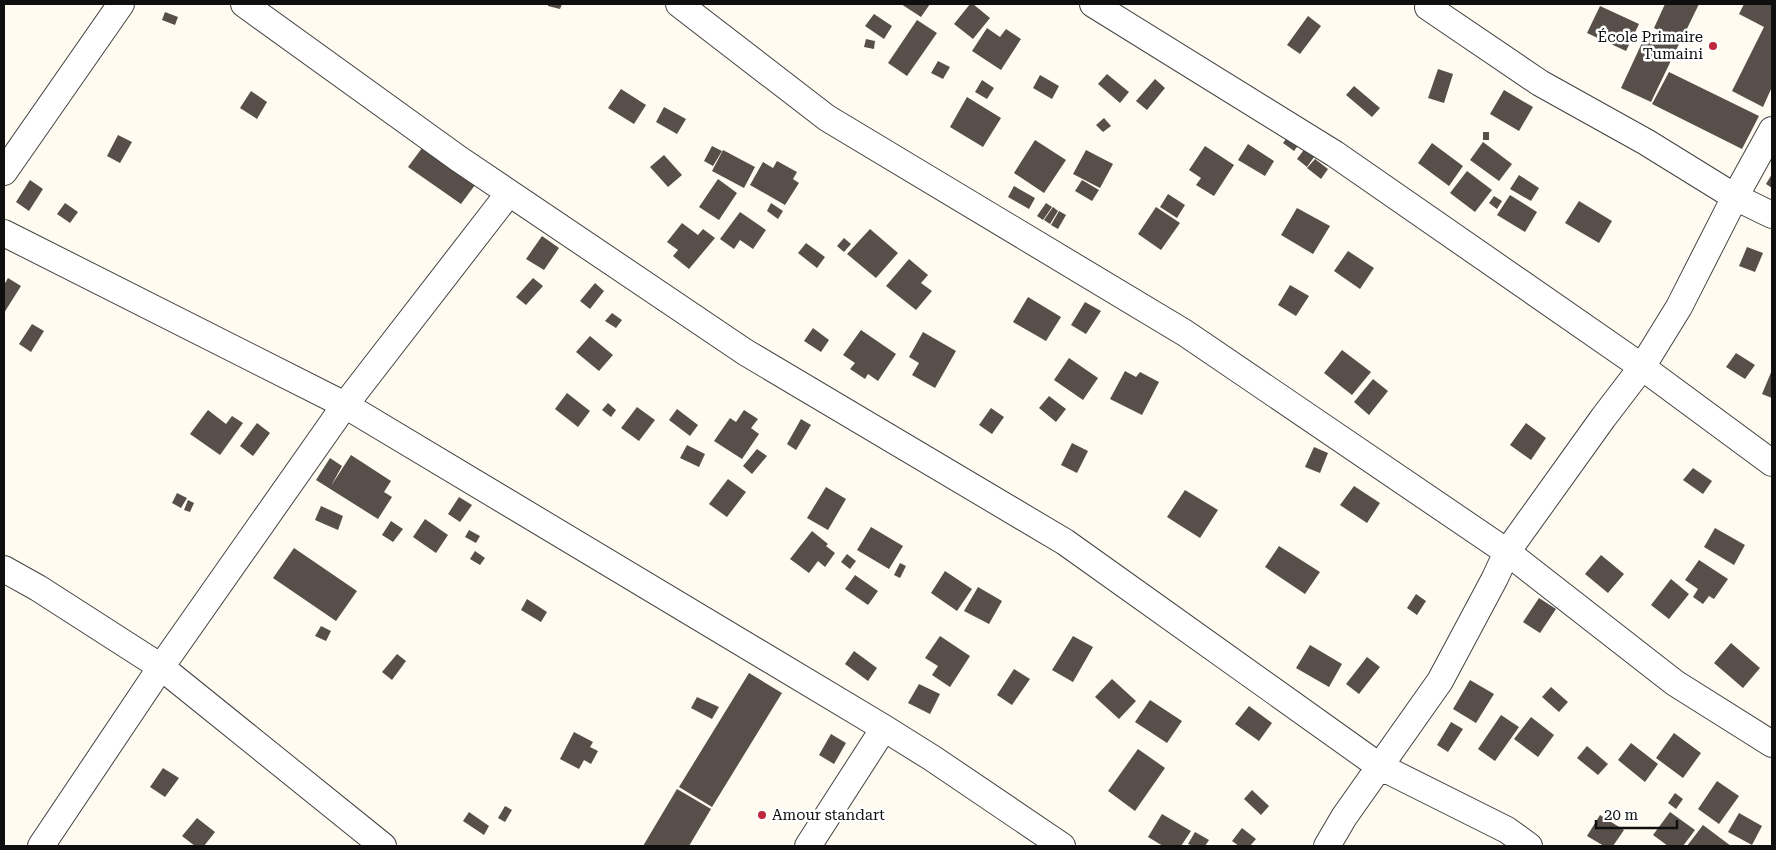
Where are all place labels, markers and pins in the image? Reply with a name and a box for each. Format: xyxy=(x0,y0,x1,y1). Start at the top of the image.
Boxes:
place label: École Primaire Tumaini xyxy=(1598,28,1703,63)
marker: École Primaire Tumaini xyxy=(1707,40,1719,52)
place label: Amour standart xyxy=(772,806,885,824)
marker: Amour standart xyxy=(756,809,768,821)

